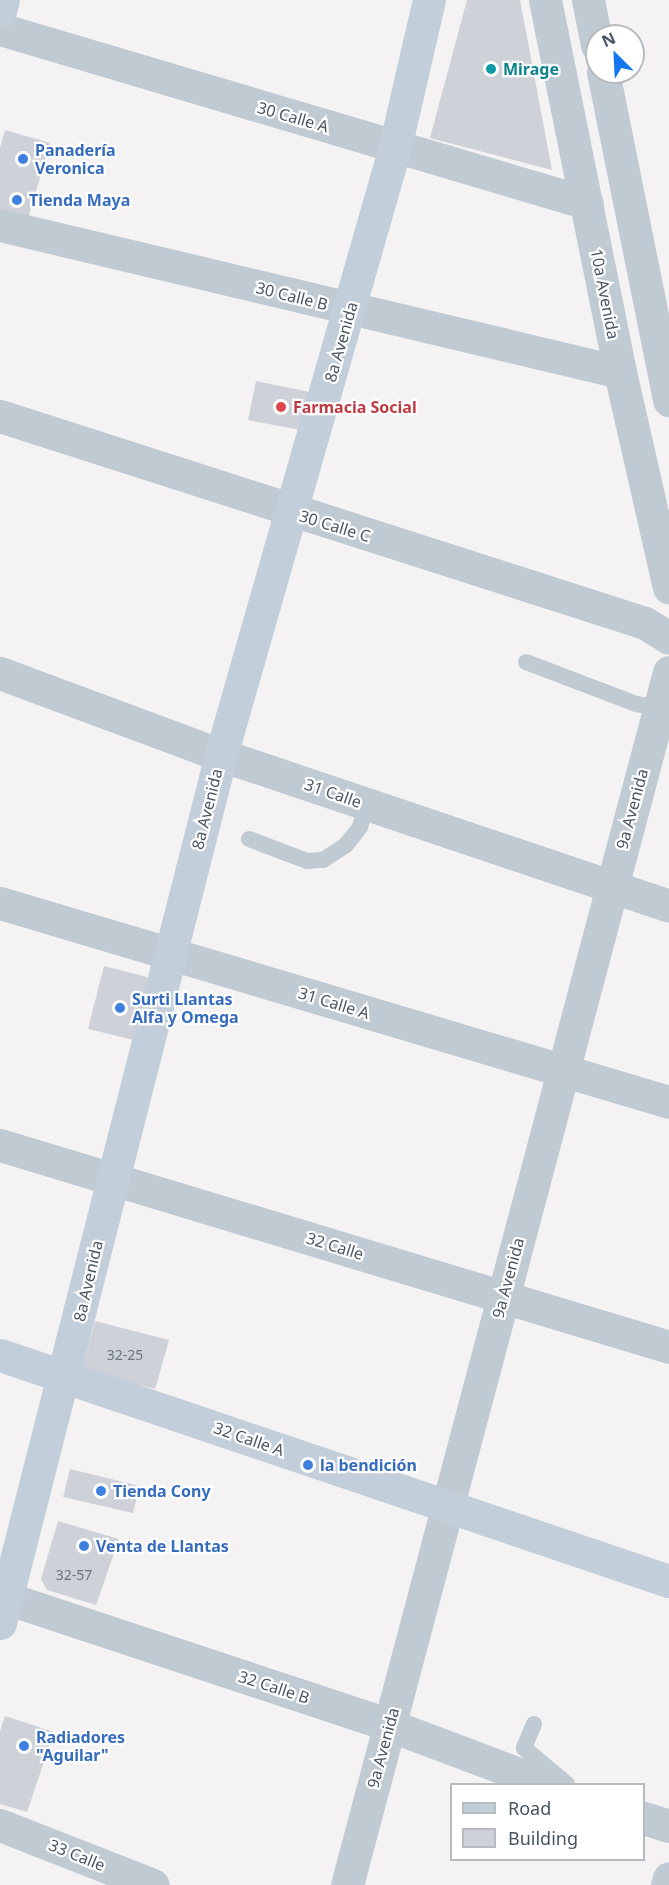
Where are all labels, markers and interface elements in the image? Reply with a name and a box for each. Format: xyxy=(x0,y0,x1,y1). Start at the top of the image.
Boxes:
north arrow xyxy=(585,24,645,84)
text: N xyxy=(598,27,619,52)
place label: Mirage xyxy=(503,59,559,79)
marker: Mirage xyxy=(484,62,498,76)
street label: 30 Calle A xyxy=(255,98,331,136)
place label: Panadería Veronica xyxy=(35,140,116,178)
marker: Panadería Veronica xyxy=(16,152,30,166)
place label: Tienda Maya xyxy=(29,190,130,210)
marker: Tienda Maya xyxy=(10,193,24,207)
street label: 10a Avenida xyxy=(587,247,623,341)
street label: 30 Calle B xyxy=(254,278,330,314)
street label: 8a Avenida xyxy=(320,300,362,384)
place label: Farmacia Social xyxy=(293,397,417,417)
marker: Farmacia Social xyxy=(274,400,288,414)
street label: 30 Calle C xyxy=(297,506,373,546)
street label: 8a Avenida xyxy=(188,767,226,851)
street label: 9a Avenida xyxy=(612,767,652,851)
street label: 31 Calle xyxy=(302,774,364,812)
street label: 31 Calle A xyxy=(296,983,372,1023)
place label: Surti Llantas Alfa y Omega xyxy=(132,989,239,1027)
marker: Surti Llantas Alfa y Omega xyxy=(113,1001,127,1015)
street label: 32 Calle xyxy=(304,1228,366,1264)
street label: 9a Avenida xyxy=(488,1236,528,1320)
street label: 8a Avenida xyxy=(69,1239,107,1323)
house number: 32-25 xyxy=(107,1347,143,1363)
street label: 32 Calle A xyxy=(211,1418,287,1460)
place label: la bendición xyxy=(320,1455,417,1475)
marker: la bendición xyxy=(301,1458,315,1472)
place label: Tienda Cony xyxy=(113,1481,211,1501)
marker: Tienda Cony xyxy=(94,1484,108,1498)
place label: Venta de Llantas xyxy=(96,1536,229,1556)
marker: Venta de Llantas xyxy=(77,1539,91,1553)
house number: 32-57 xyxy=(56,1567,92,1583)
street label: 32 Calle B xyxy=(236,1667,312,1707)
street label: 9a Avenida xyxy=(363,1706,403,1790)
place label: Radiadores "Aguilar" xyxy=(36,1727,125,1765)
marker: Radiadores "Aguilar" xyxy=(17,1739,31,1753)
legend xyxy=(450,1783,645,1861)
text: Road xyxy=(508,1796,551,1820)
text: Building xyxy=(508,1826,578,1850)
street label: 33 Calle xyxy=(46,1835,108,1875)

